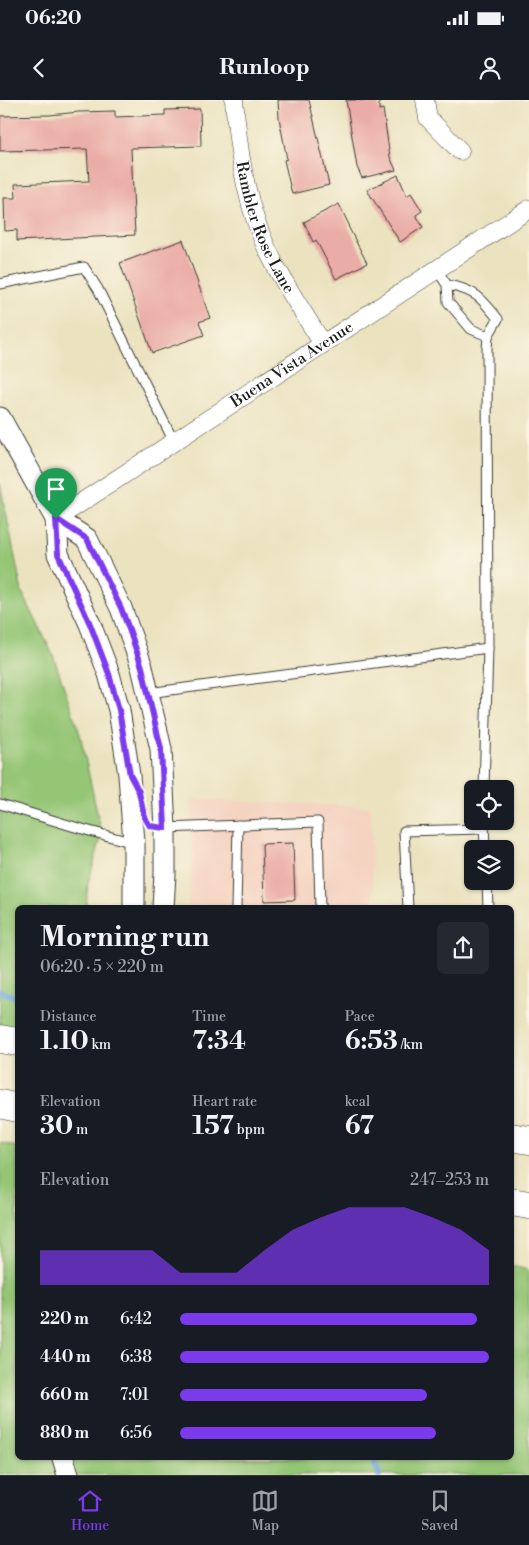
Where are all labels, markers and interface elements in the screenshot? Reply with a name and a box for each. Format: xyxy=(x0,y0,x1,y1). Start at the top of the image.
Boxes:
text: 06:20 xyxy=(25,6,82,30)
icon: back xyxy=(25,54,53,82)
text: Runloop xyxy=(219,54,310,81)
icon: person xyxy=(476,54,504,82)
street label: Rambler Rose Lane xyxy=(231,160,299,297)
street label: Buena Vista Avenue xyxy=(226,317,357,412)
pin xyxy=(35,468,77,519)
icon: arrive xyxy=(42,475,70,503)
map controls xyxy=(464,780,514,890)
button: locate xyxy=(464,780,514,830)
button: layers xyxy=(464,840,514,890)
text: Morning run xyxy=(40,920,209,955)
button: share xyxy=(437,922,489,974)
text: 06:20 · 5 × 220 m xyxy=(40,957,164,977)
text: Distance xyxy=(40,1008,97,1026)
text: Time xyxy=(192,1008,226,1026)
text: Pace xyxy=(345,1008,375,1026)
text: 1.10 xyxy=(40,1026,89,1057)
text: 7:34 xyxy=(192,1026,246,1057)
text: 6:53 xyxy=(345,1026,398,1057)
text: km xyxy=(89,1036,111,1054)
text: /km xyxy=(398,1036,423,1054)
text: Elevation xyxy=(40,1093,101,1111)
text: Heart rate xyxy=(192,1093,257,1111)
text: kcal xyxy=(345,1093,370,1111)
text: 30 xyxy=(40,1111,73,1142)
text: 157 xyxy=(192,1111,234,1142)
text: 67 xyxy=(345,1111,374,1142)
text: m xyxy=(73,1121,88,1139)
text: bpm xyxy=(234,1121,265,1139)
text: Elevation xyxy=(40,1170,109,1190)
text: 247–253 m xyxy=(410,1170,489,1190)
text: 220 m xyxy=(40,1309,89,1329)
text: 6:42 xyxy=(120,1309,152,1329)
text: 440 m xyxy=(40,1347,90,1367)
text: 6:38 xyxy=(120,1347,152,1367)
text: 660 m xyxy=(40,1385,89,1405)
text: 7:01 xyxy=(120,1385,149,1405)
text: 880 m xyxy=(40,1423,89,1443)
text: 6:56 xyxy=(120,1423,152,1443)
tab: Home xyxy=(71,1487,109,1535)
tab: Map xyxy=(251,1487,279,1535)
tab: Saved xyxy=(421,1487,458,1535)

